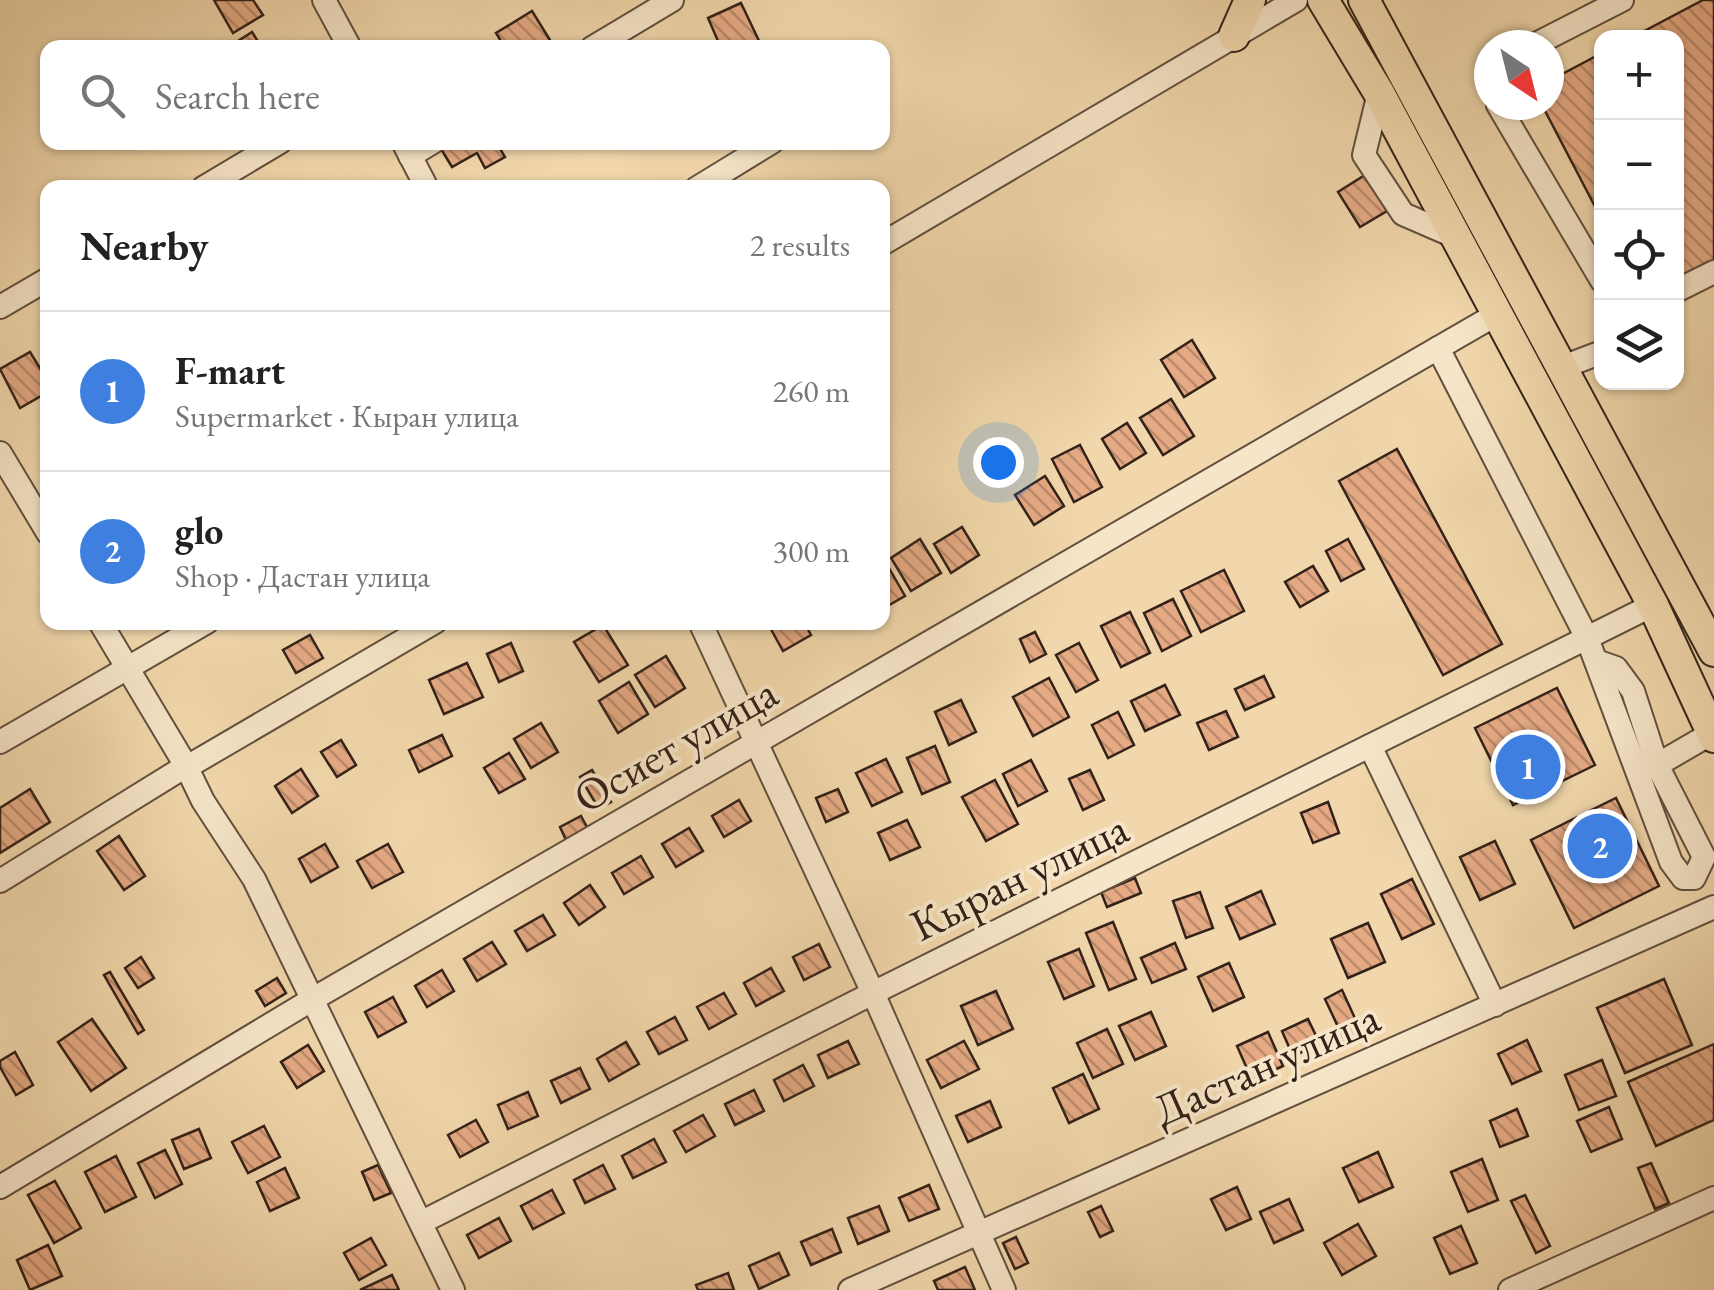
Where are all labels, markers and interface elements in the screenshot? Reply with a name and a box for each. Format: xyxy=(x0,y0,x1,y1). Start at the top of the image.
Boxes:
north arrow xyxy=(1474,30,1564,120)
map controls xyxy=(1594,30,1684,390)
button: + xyxy=(1594,30,1684,120)
search box xyxy=(40,40,890,150)
icon: search xyxy=(75,68,130,123)
text: Search here xyxy=(155,71,320,120)
button: − xyxy=(1594,120,1684,210)
button: locate xyxy=(1594,210,1684,300)
text: Nearby xyxy=(80,218,209,273)
text: 2 results xyxy=(750,224,850,266)
button: layers xyxy=(1594,300,1684,390)
text: F-mart xyxy=(175,346,285,395)
text: 1 xyxy=(104,370,121,412)
text: 260 m xyxy=(773,370,850,412)
text: Supermarket · Кыран улица xyxy=(175,395,519,437)
your location xyxy=(973,437,1024,488)
text: glo xyxy=(175,506,223,555)
text: 2 xyxy=(104,530,121,572)
text: 300 m xyxy=(773,530,850,572)
text: Shop · Дастан улица xyxy=(175,555,430,597)
street label: Осиет улица xyxy=(563,662,787,826)
pin: 1 xyxy=(1496,730,1560,804)
street label: Кыран улица xyxy=(901,798,1137,954)
pin: 2 xyxy=(1568,808,1632,884)
street label: Дастан улица xyxy=(1144,987,1388,1139)

